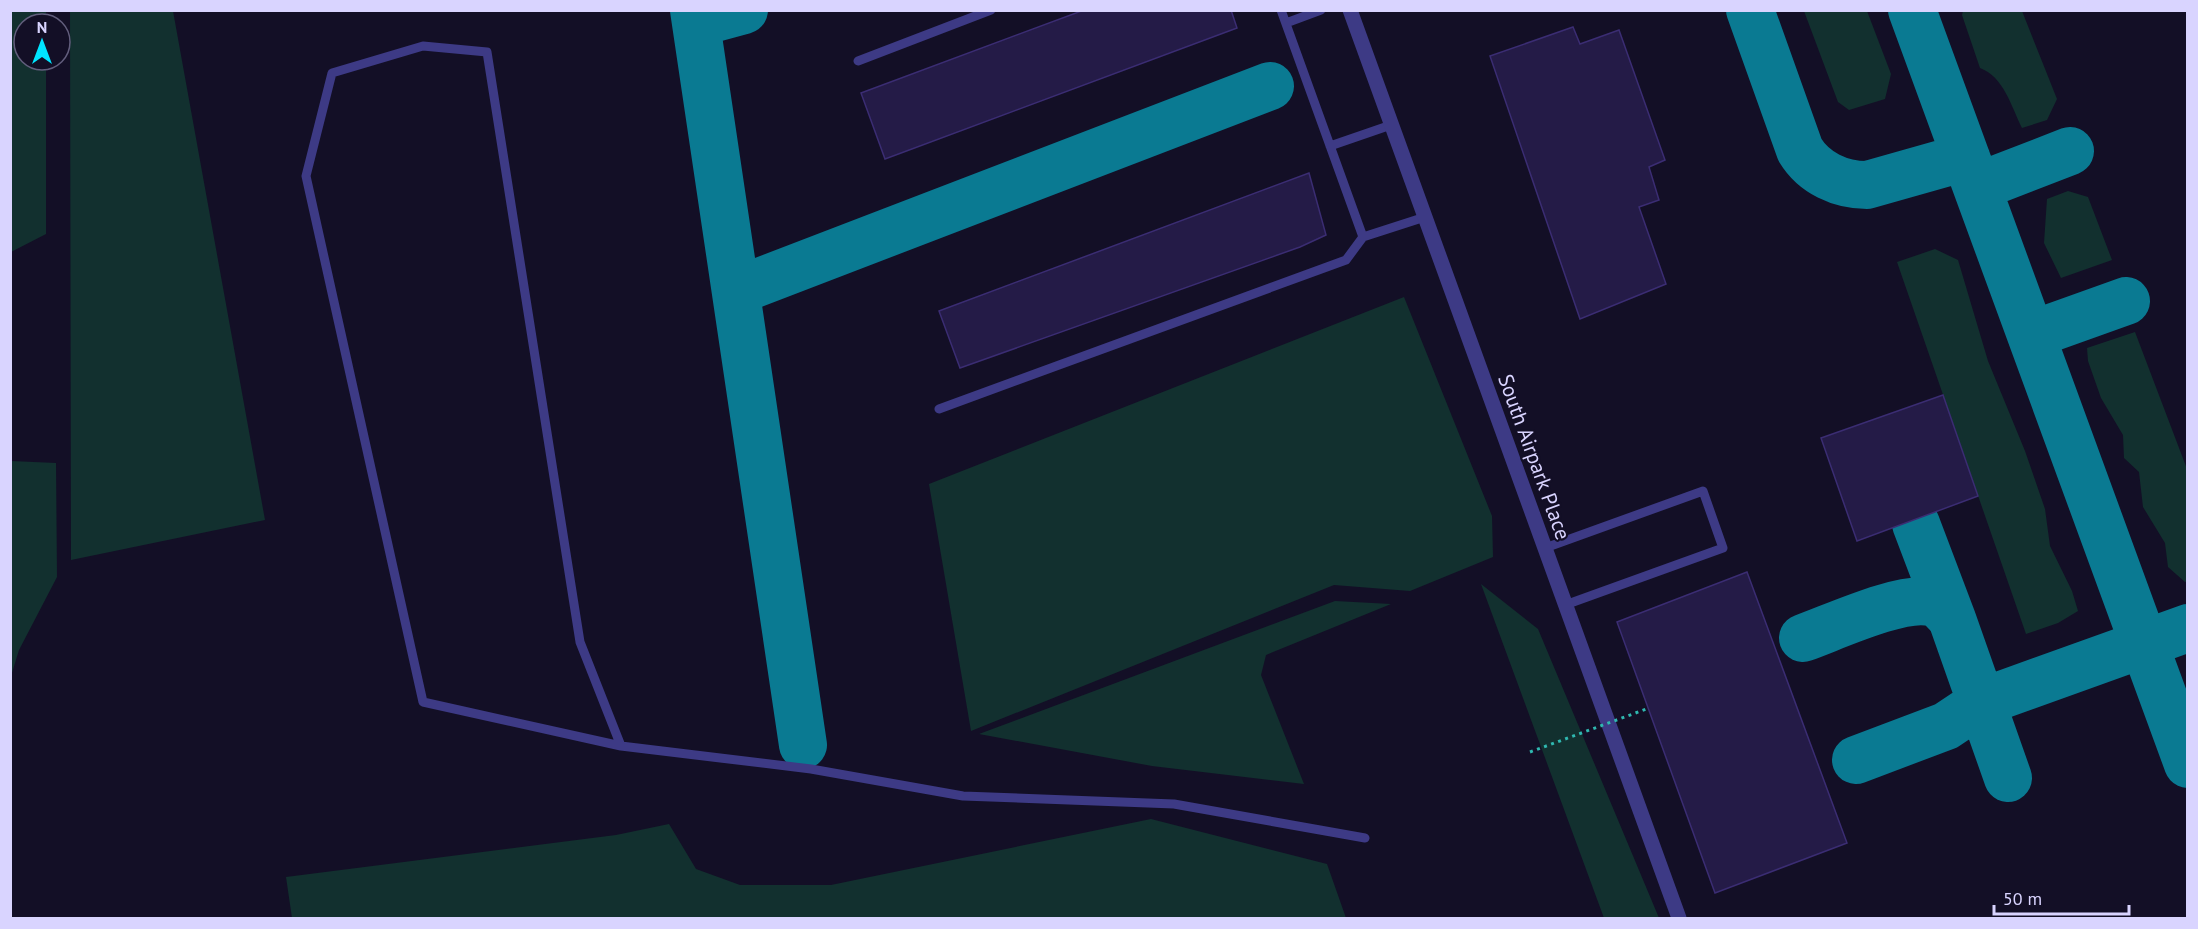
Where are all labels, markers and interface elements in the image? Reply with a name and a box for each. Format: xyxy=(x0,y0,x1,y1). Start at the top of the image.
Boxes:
north arrow xyxy=(12,12,72,72)
text: N xyxy=(37,17,47,37)
street label: South Airpark Place xyxy=(1492,370,1577,543)
scale bar xyxy=(1994,878,2129,916)
text: 50 m xyxy=(2003,887,2042,910)

